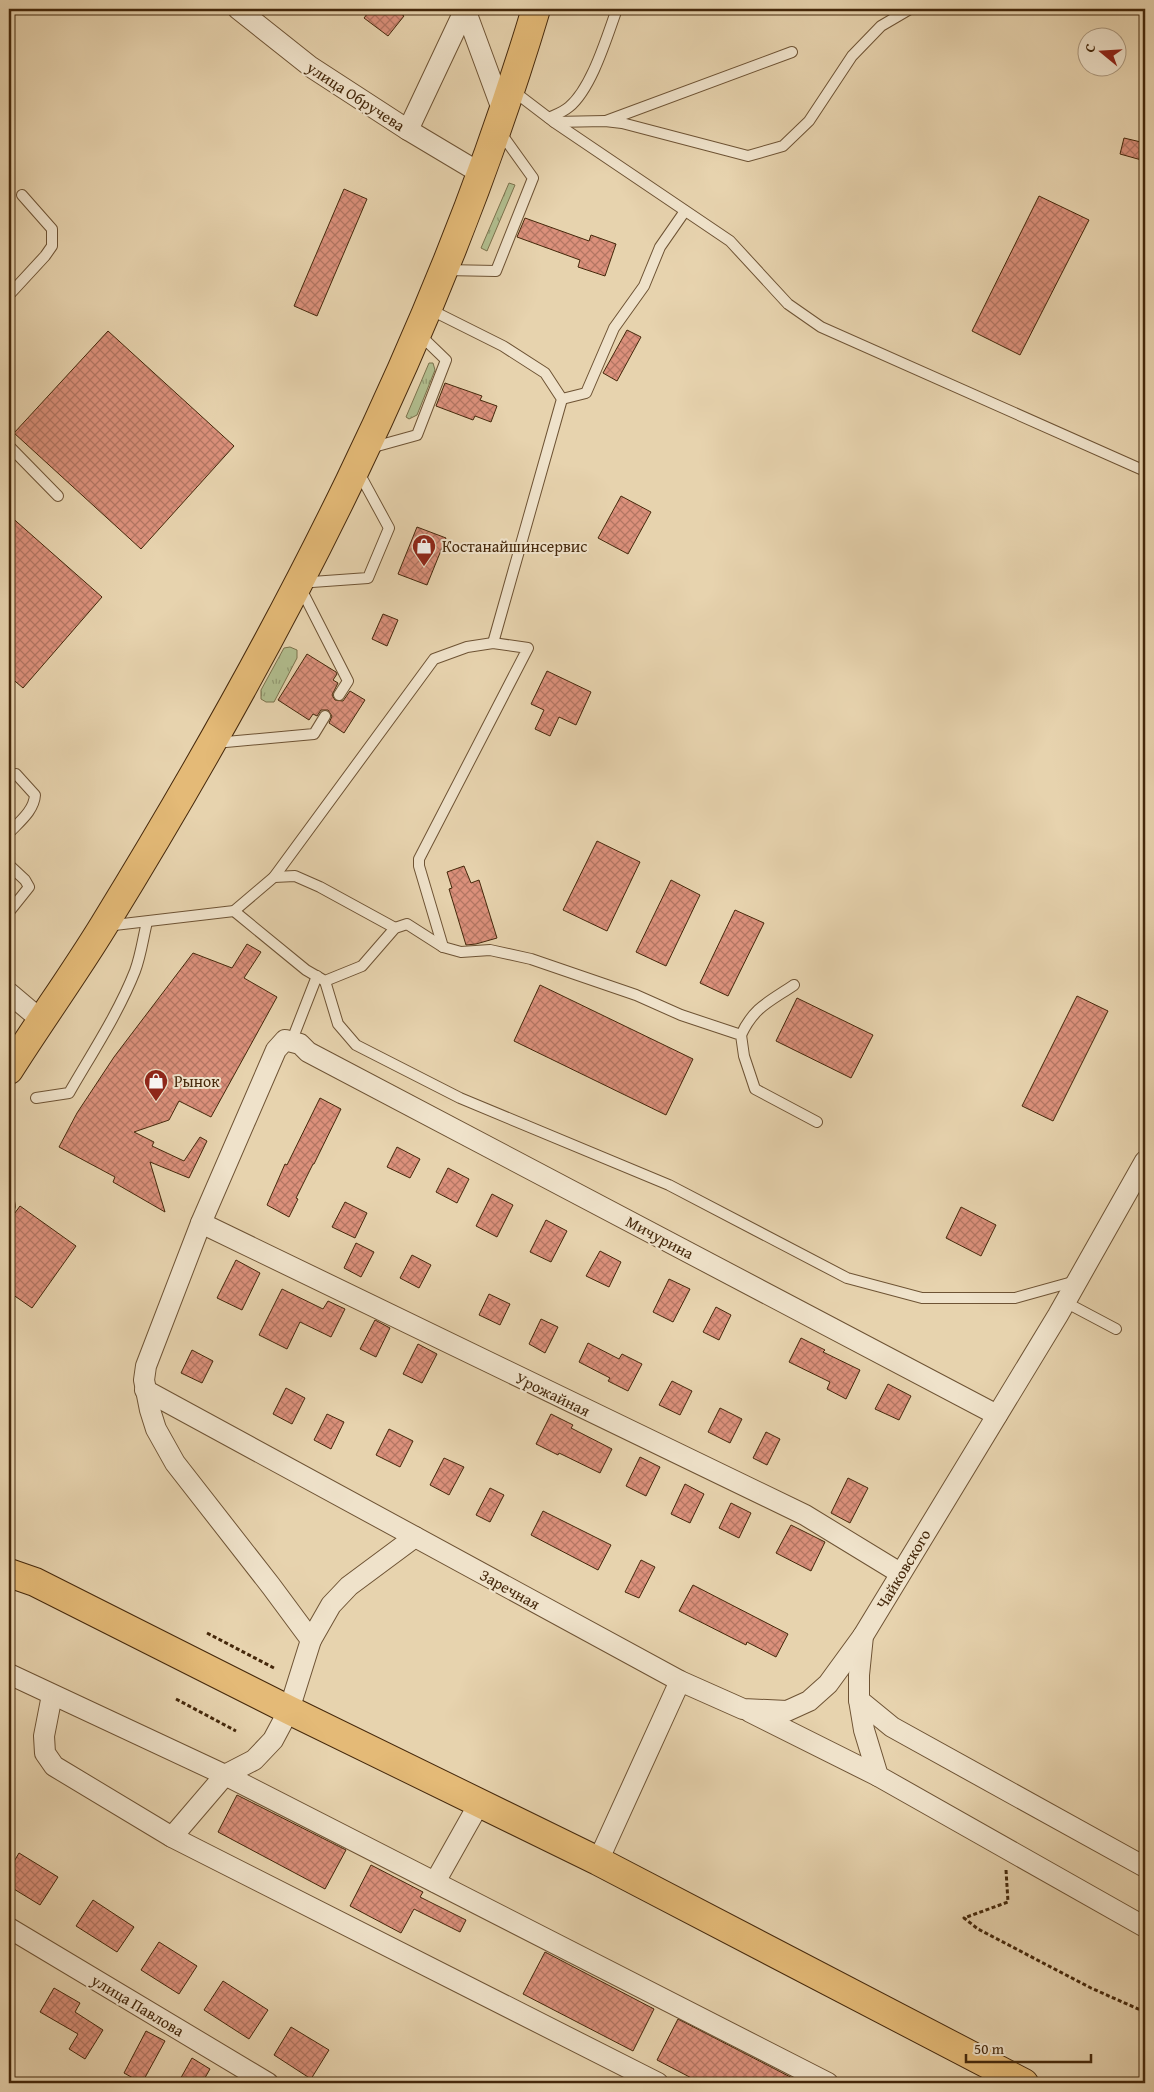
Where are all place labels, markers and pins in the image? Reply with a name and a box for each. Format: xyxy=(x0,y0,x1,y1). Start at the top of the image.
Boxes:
shop icon: Костанайшинсервис xyxy=(411,533,437,567)
place label: Костанайшинсервис xyxy=(442,534,587,558)
shop icon: Рынок xyxy=(143,1068,169,1102)
place label: Рынок xyxy=(174,1069,220,1093)

